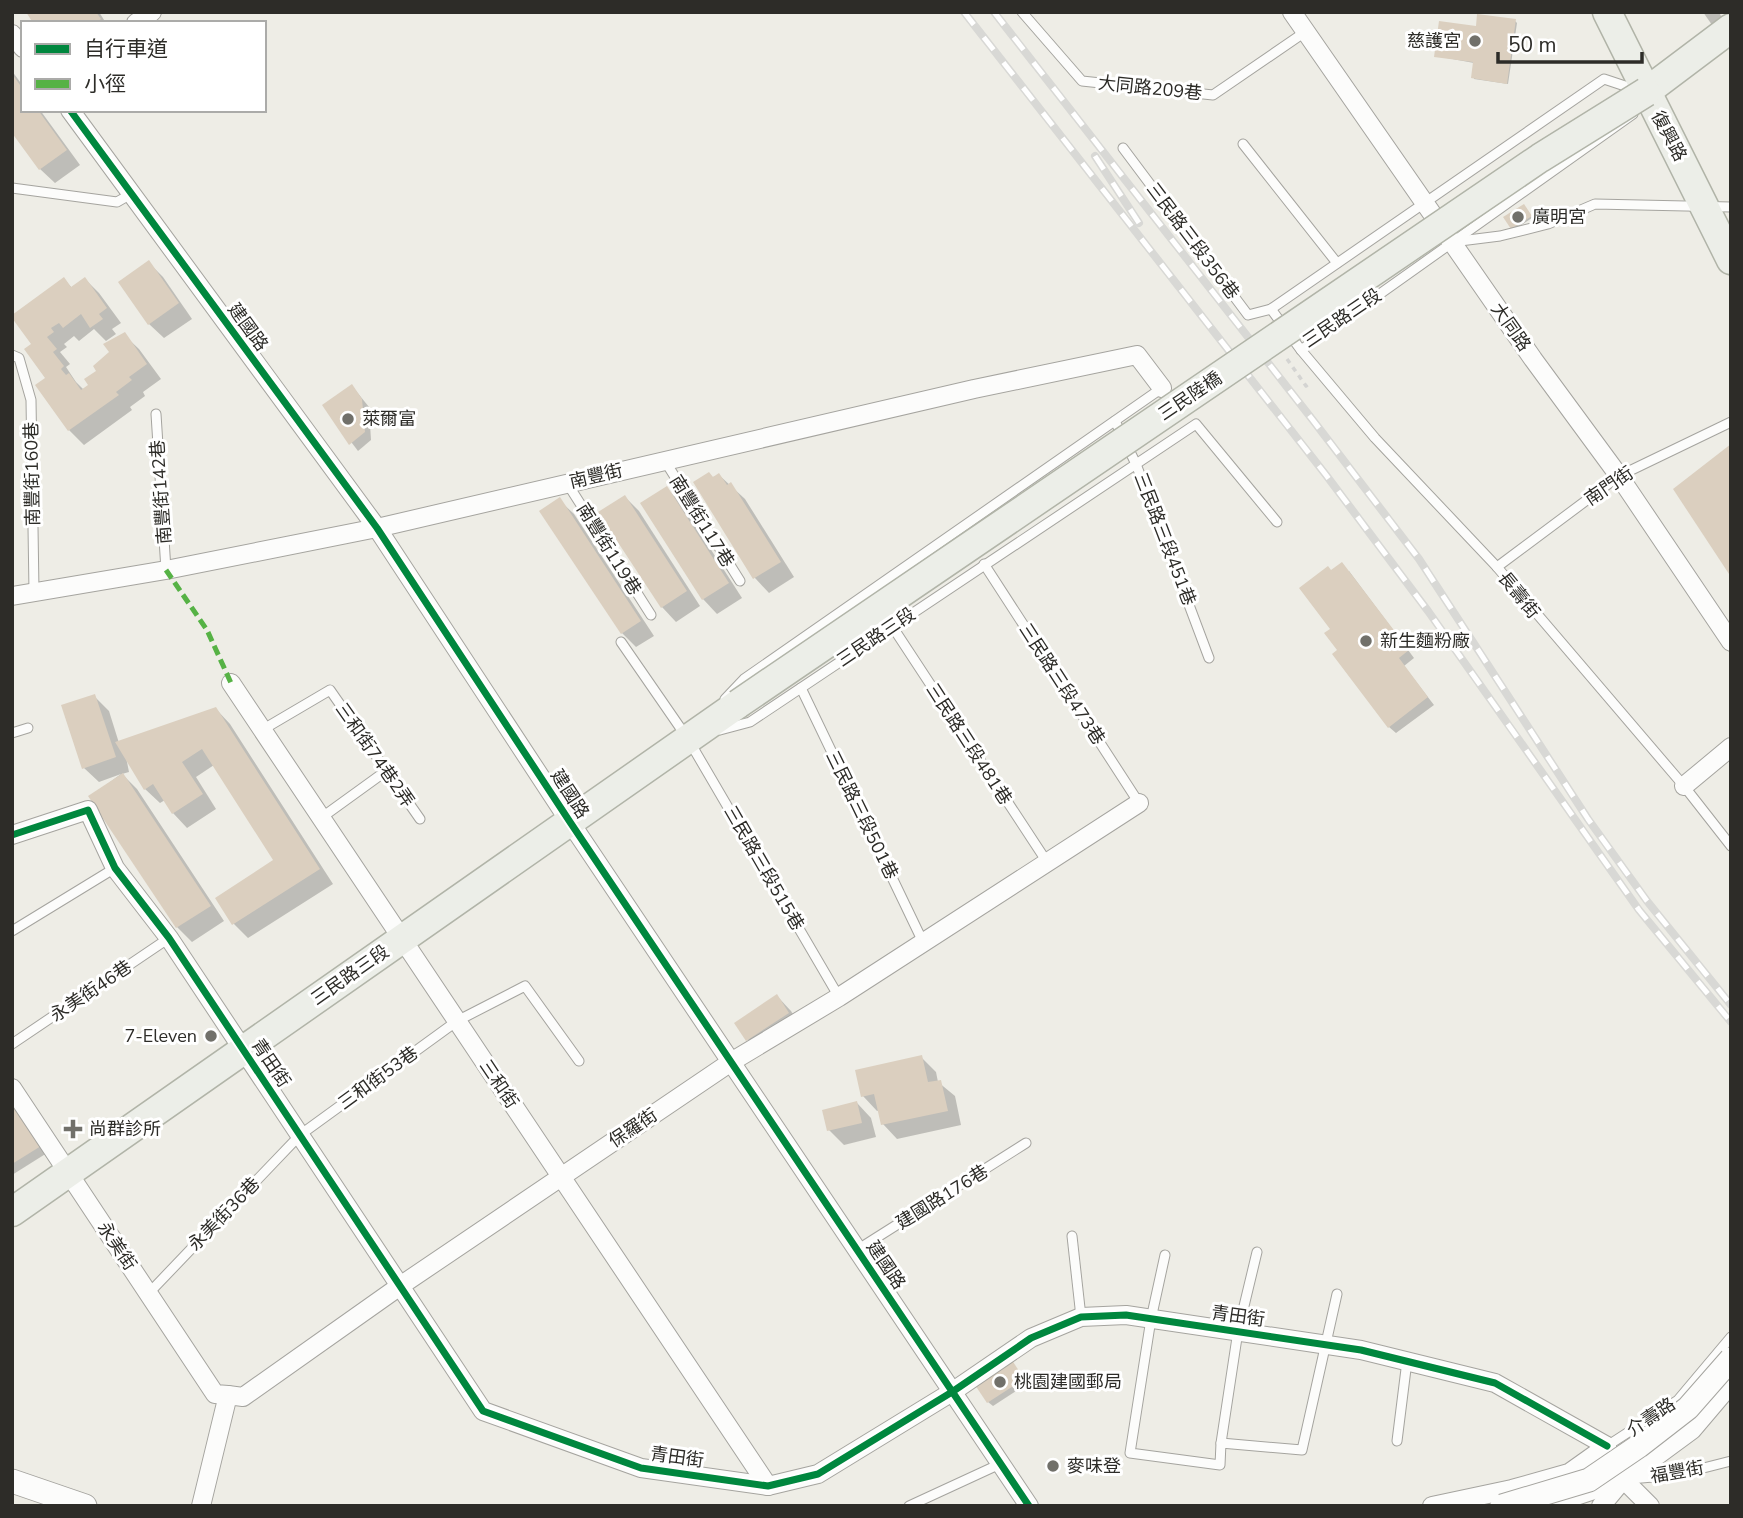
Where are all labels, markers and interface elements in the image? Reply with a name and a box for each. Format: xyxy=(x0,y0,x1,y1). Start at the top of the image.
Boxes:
legend xyxy=(21,21,266,112)
scale bar xyxy=(1498,21,1642,65)
place label: 慈護宮 xyxy=(1407,29,1461,53)
text: 50 m xyxy=(1508,31,1557,59)
marker: 慈護宮 xyxy=(1467,33,1483,49)
text: 自行車道 xyxy=(84,35,168,63)
text: 小徑 xyxy=(84,70,126,98)
street label: 大同路209巷 xyxy=(1097,71,1203,105)
street label: 復興路 xyxy=(1646,107,1692,165)
street label: 三民路三段356巷 xyxy=(1141,178,1245,304)
place label: 廣明宮 xyxy=(1532,205,1586,229)
marker: 廣明宮 xyxy=(1510,209,1526,225)
street label: 三民路三段 xyxy=(1298,283,1386,353)
street label: 建國路 xyxy=(222,298,274,356)
street label: 大同路 xyxy=(1486,298,1536,356)
street label: 三民陸橋 xyxy=(1153,366,1227,426)
place label: 萊爾富 xyxy=(362,407,416,431)
marker: 萊爾富 xyxy=(340,411,356,427)
street label: 南豐街160巷 xyxy=(19,422,45,526)
street label: 南豐街142巷 xyxy=(145,439,177,545)
street label: 南豐街 xyxy=(567,458,625,494)
street label: 南門街 xyxy=(1580,461,1638,511)
street label: 三民路三段451巷 xyxy=(1129,469,1201,609)
street label: 南豐街117巷 xyxy=(664,470,740,572)
street label: 南豐街119巷 xyxy=(571,498,647,600)
street label: 長壽街 xyxy=(1493,566,1545,624)
street label: 三民路三段 xyxy=(832,602,920,672)
street label: 三民路三段473巷 xyxy=(1014,619,1110,749)
place label: 新生麵粉廠 xyxy=(1380,629,1470,653)
marker: 新生麵粉廠 xyxy=(1358,633,1374,649)
street label: 三民路三段481巷 xyxy=(921,679,1017,809)
street label: 三和街74巷2弄 xyxy=(330,698,420,812)
street label: 三民路三段501巷 xyxy=(820,747,904,883)
street label: 建國路 xyxy=(545,765,595,823)
street label: 三民路三段515巷 xyxy=(719,801,809,935)
street label: 三民路三段 xyxy=(306,939,394,1011)
street label: 永美街46巷 xyxy=(45,955,137,1027)
place label: 7-Eleven xyxy=(124,1024,197,1048)
marker: 7-Eleven xyxy=(203,1028,219,1044)
street label: 青田街 xyxy=(246,1034,296,1092)
street label: 三和街53巷 xyxy=(333,1041,423,1115)
street label: 三和街 xyxy=(474,1055,524,1113)
street label: 保羅街 xyxy=(604,1103,662,1153)
place label: 尚群診所 xyxy=(89,1117,161,1141)
marker: 尚群診所 xyxy=(63,1119,83,1139)
street label: 建國路176巷 xyxy=(891,1159,993,1235)
street label: 永美街36巷 xyxy=(183,1172,265,1256)
street label: 永美街 xyxy=(92,1217,142,1275)
street label: 建國路 xyxy=(861,1236,911,1294)
street label: 青田街 xyxy=(1210,1300,1266,1332)
place label: 桃園建國郵局 xyxy=(1014,1370,1122,1394)
marker: 桃園建國郵局 xyxy=(992,1374,1008,1390)
street label: 介壽路 xyxy=(1622,1392,1680,1442)
street label: 青田街 xyxy=(649,1441,705,1473)
place label: 麥味登 xyxy=(1067,1454,1121,1478)
street label: 福豐街 xyxy=(1648,1455,1706,1489)
marker: 麥味登 xyxy=(1045,1458,1061,1474)

